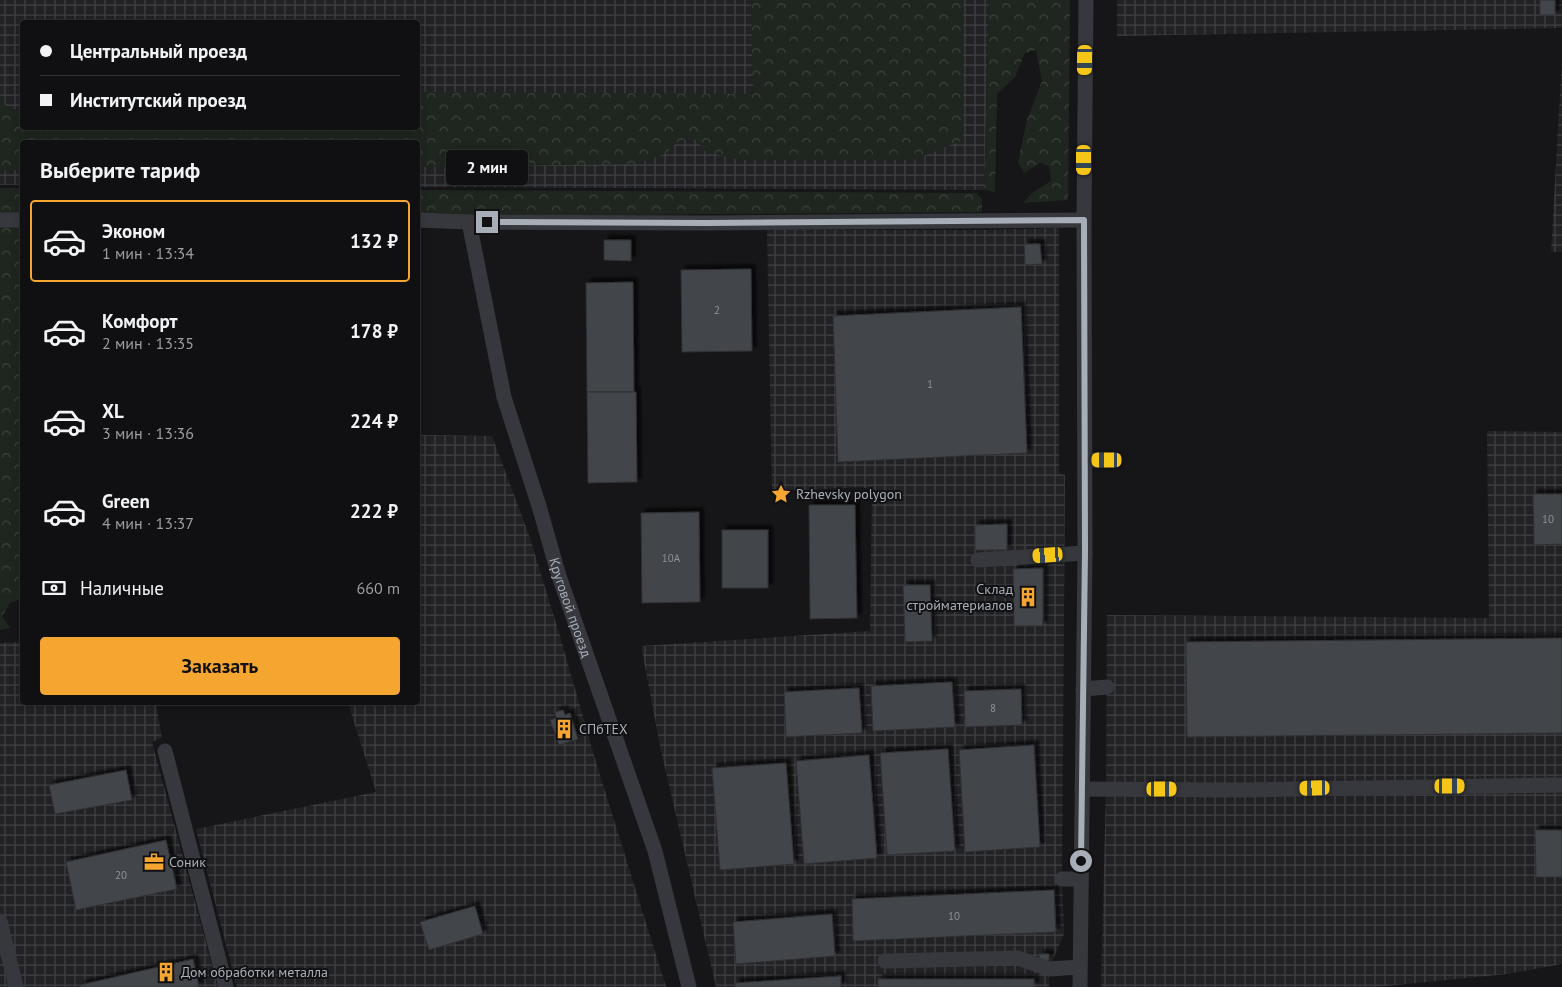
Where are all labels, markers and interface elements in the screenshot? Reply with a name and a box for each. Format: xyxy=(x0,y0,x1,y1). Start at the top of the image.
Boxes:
text: Центральный проезд xyxy=(70,39,247,63)
car xyxy=(1077,45,1092,75)
text: Институтский проезд xyxy=(70,88,246,112)
car xyxy=(1076,145,1091,175)
callout: 2 мин xyxy=(446,150,528,184)
text: Выберите тариф xyxy=(40,156,200,184)
text: 2 мин xyxy=(466,157,508,177)
route end xyxy=(476,211,498,233)
icon: car xyxy=(42,219,87,264)
text: Эконом xyxy=(102,219,165,243)
text: 132 ₽ xyxy=(350,229,398,253)
text: 1 мин · 13:34 xyxy=(102,243,194,263)
house number: 2 xyxy=(714,303,720,317)
icon: car xyxy=(42,309,87,354)
text: Комфорт xyxy=(102,309,178,333)
text: 178 ₽ xyxy=(350,319,398,343)
text: 2 мин · 13:35 xyxy=(102,333,194,353)
house number: 1 xyxy=(927,377,933,391)
icon: car xyxy=(42,399,87,444)
text: XL xyxy=(102,399,124,423)
text: 224 ₽ xyxy=(350,409,398,433)
text: 3 мин · 13:36 xyxy=(102,423,194,443)
car xyxy=(1092,453,1122,468)
place icon: Rzhevsky polygon xyxy=(770,483,792,505)
place label: Rzhevsky polygon xyxy=(796,485,902,503)
icon: car xyxy=(42,489,87,534)
text: Green xyxy=(102,489,150,513)
text: 222 ₽ xyxy=(350,499,398,523)
house number: 10 xyxy=(1542,512,1554,526)
text: 4 мин · 13:37 xyxy=(102,513,194,533)
car xyxy=(1032,546,1063,564)
house number: 10А xyxy=(662,551,681,565)
street label: Круговой проезд xyxy=(545,555,596,660)
icon: cash xyxy=(40,574,68,602)
text: Наличные xyxy=(80,576,164,600)
text: 660 m xyxy=(357,578,400,598)
place label: Склад стройматериалов xyxy=(906,580,1013,614)
building icon: Склад стройматериалов xyxy=(1017,586,1039,608)
button: Заказать xyxy=(40,637,400,695)
house number: 8 xyxy=(990,701,996,715)
building icon: СПбТЕХ xyxy=(553,718,575,740)
place label: СПбТЕХ xyxy=(579,720,628,738)
car xyxy=(1435,779,1465,794)
car xyxy=(1299,780,1330,796)
car xyxy=(1147,782,1177,797)
route start xyxy=(1070,850,1092,872)
office icon: Соник xyxy=(143,851,165,873)
place label: Соник xyxy=(169,853,206,871)
house number: 20 xyxy=(115,868,127,882)
house number: 10 xyxy=(948,909,960,923)
building icon: Дом обработки металла xyxy=(155,961,177,983)
place label: Дом обработки металла xyxy=(181,963,328,981)

